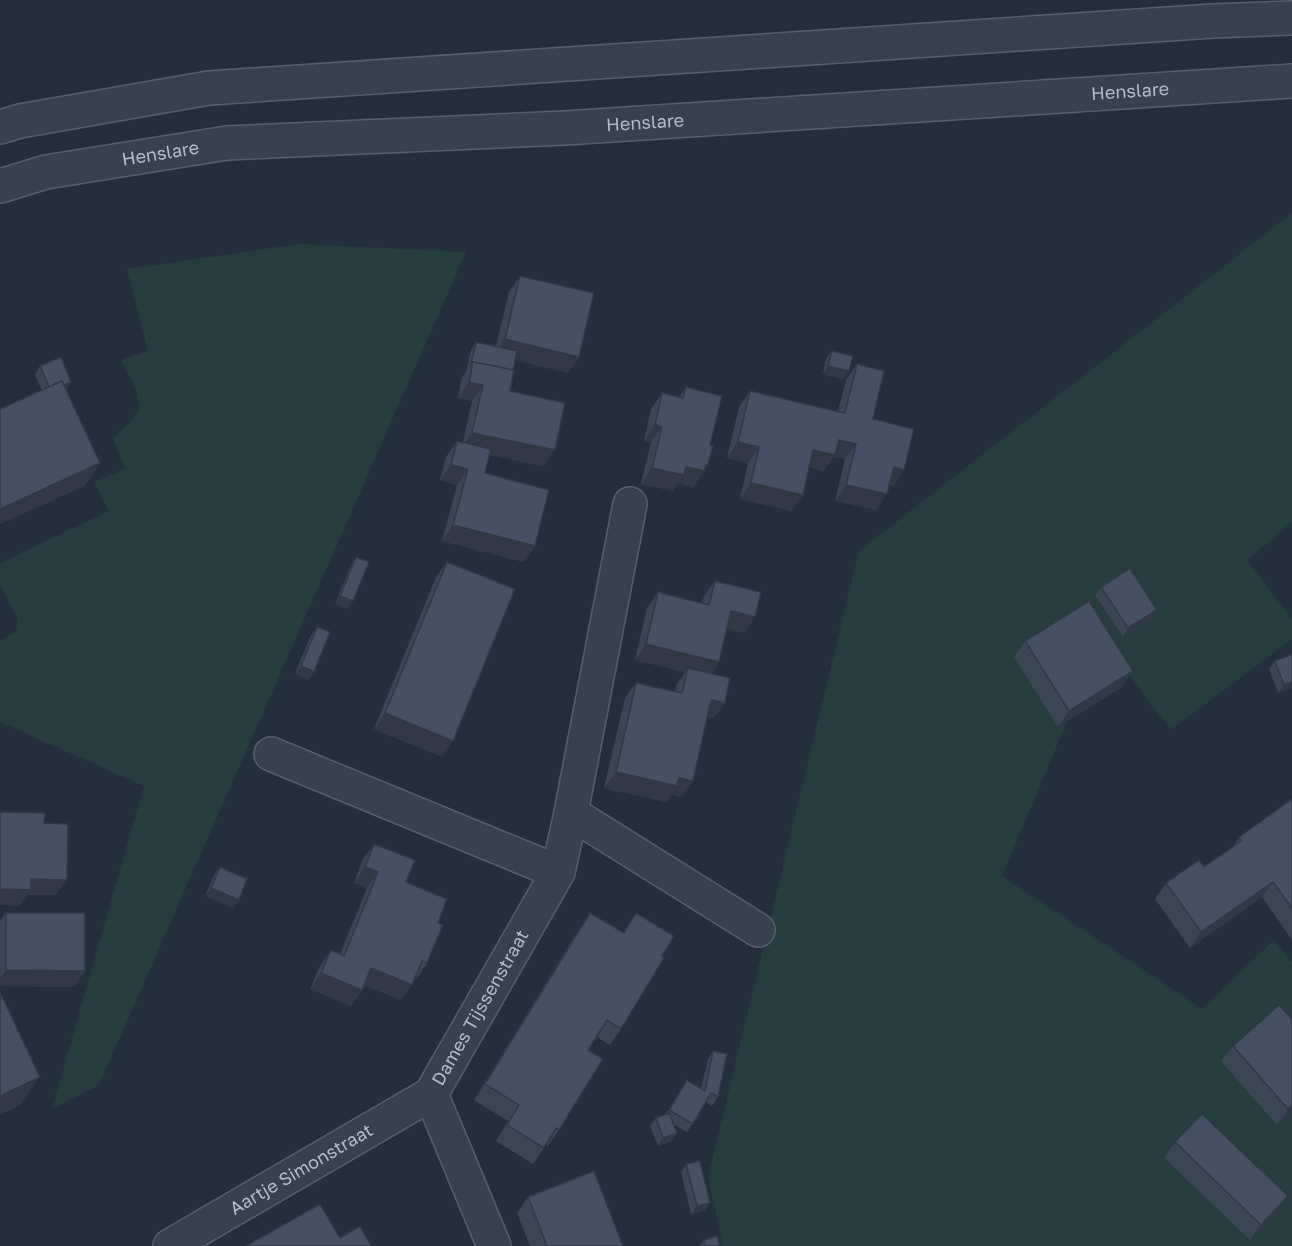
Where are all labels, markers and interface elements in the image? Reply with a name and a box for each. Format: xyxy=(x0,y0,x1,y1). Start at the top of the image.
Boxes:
street label: Henslare xyxy=(1090,77,1170,104)
street label: Henslare xyxy=(605,108,685,135)
street label: Henslare xyxy=(120,136,201,170)
street label: Dames Tijssenstraat xyxy=(426,925,533,1089)
street label: Aartje Simonstraat xyxy=(225,1118,376,1219)

